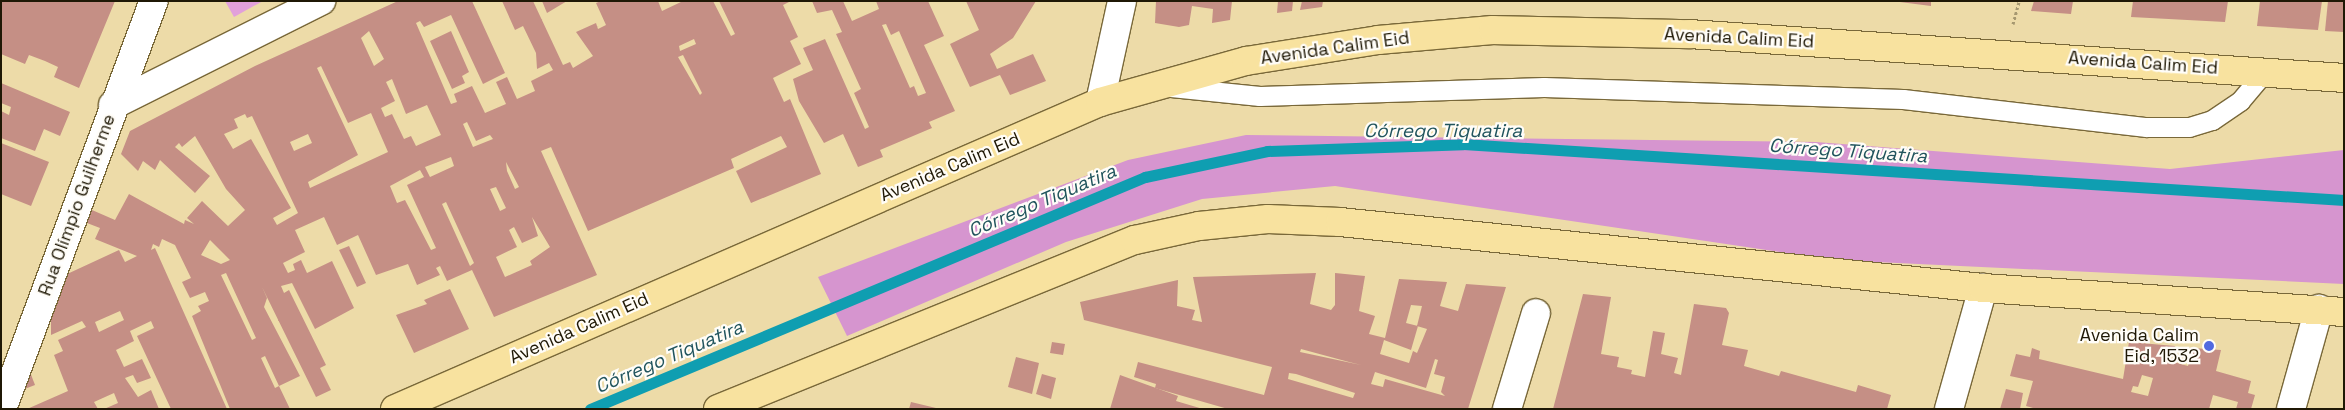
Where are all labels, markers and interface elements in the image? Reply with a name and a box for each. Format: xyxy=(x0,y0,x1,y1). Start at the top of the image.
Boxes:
street label: Avenida Calim Eid xyxy=(1664,23,1814,53)
street label: Avenida Calim Eid xyxy=(1259,27,1411,69)
street label: Avenida Calim Eid xyxy=(2067,47,2219,79)
street label: Rua Olímpio Guilherme xyxy=(34,111,120,299)
water label: Córrego Tiquatira xyxy=(1364,120,1522,142)
street label: Avenida Calim Eid xyxy=(877,128,1023,206)
water label: Córrego Tiquatira xyxy=(1768,134,1928,168)
water label: Córrego Tiquatira xyxy=(964,159,1120,243)
street label: Avenida Calim Eid xyxy=(506,288,652,368)
water label: Córrego Tiquatira xyxy=(591,315,747,399)
place label: Avenida Calim Eid, 1532 xyxy=(2080,325,2199,368)
marker: Avenida Calim Eid, 1532 xyxy=(2203,340,2215,352)

